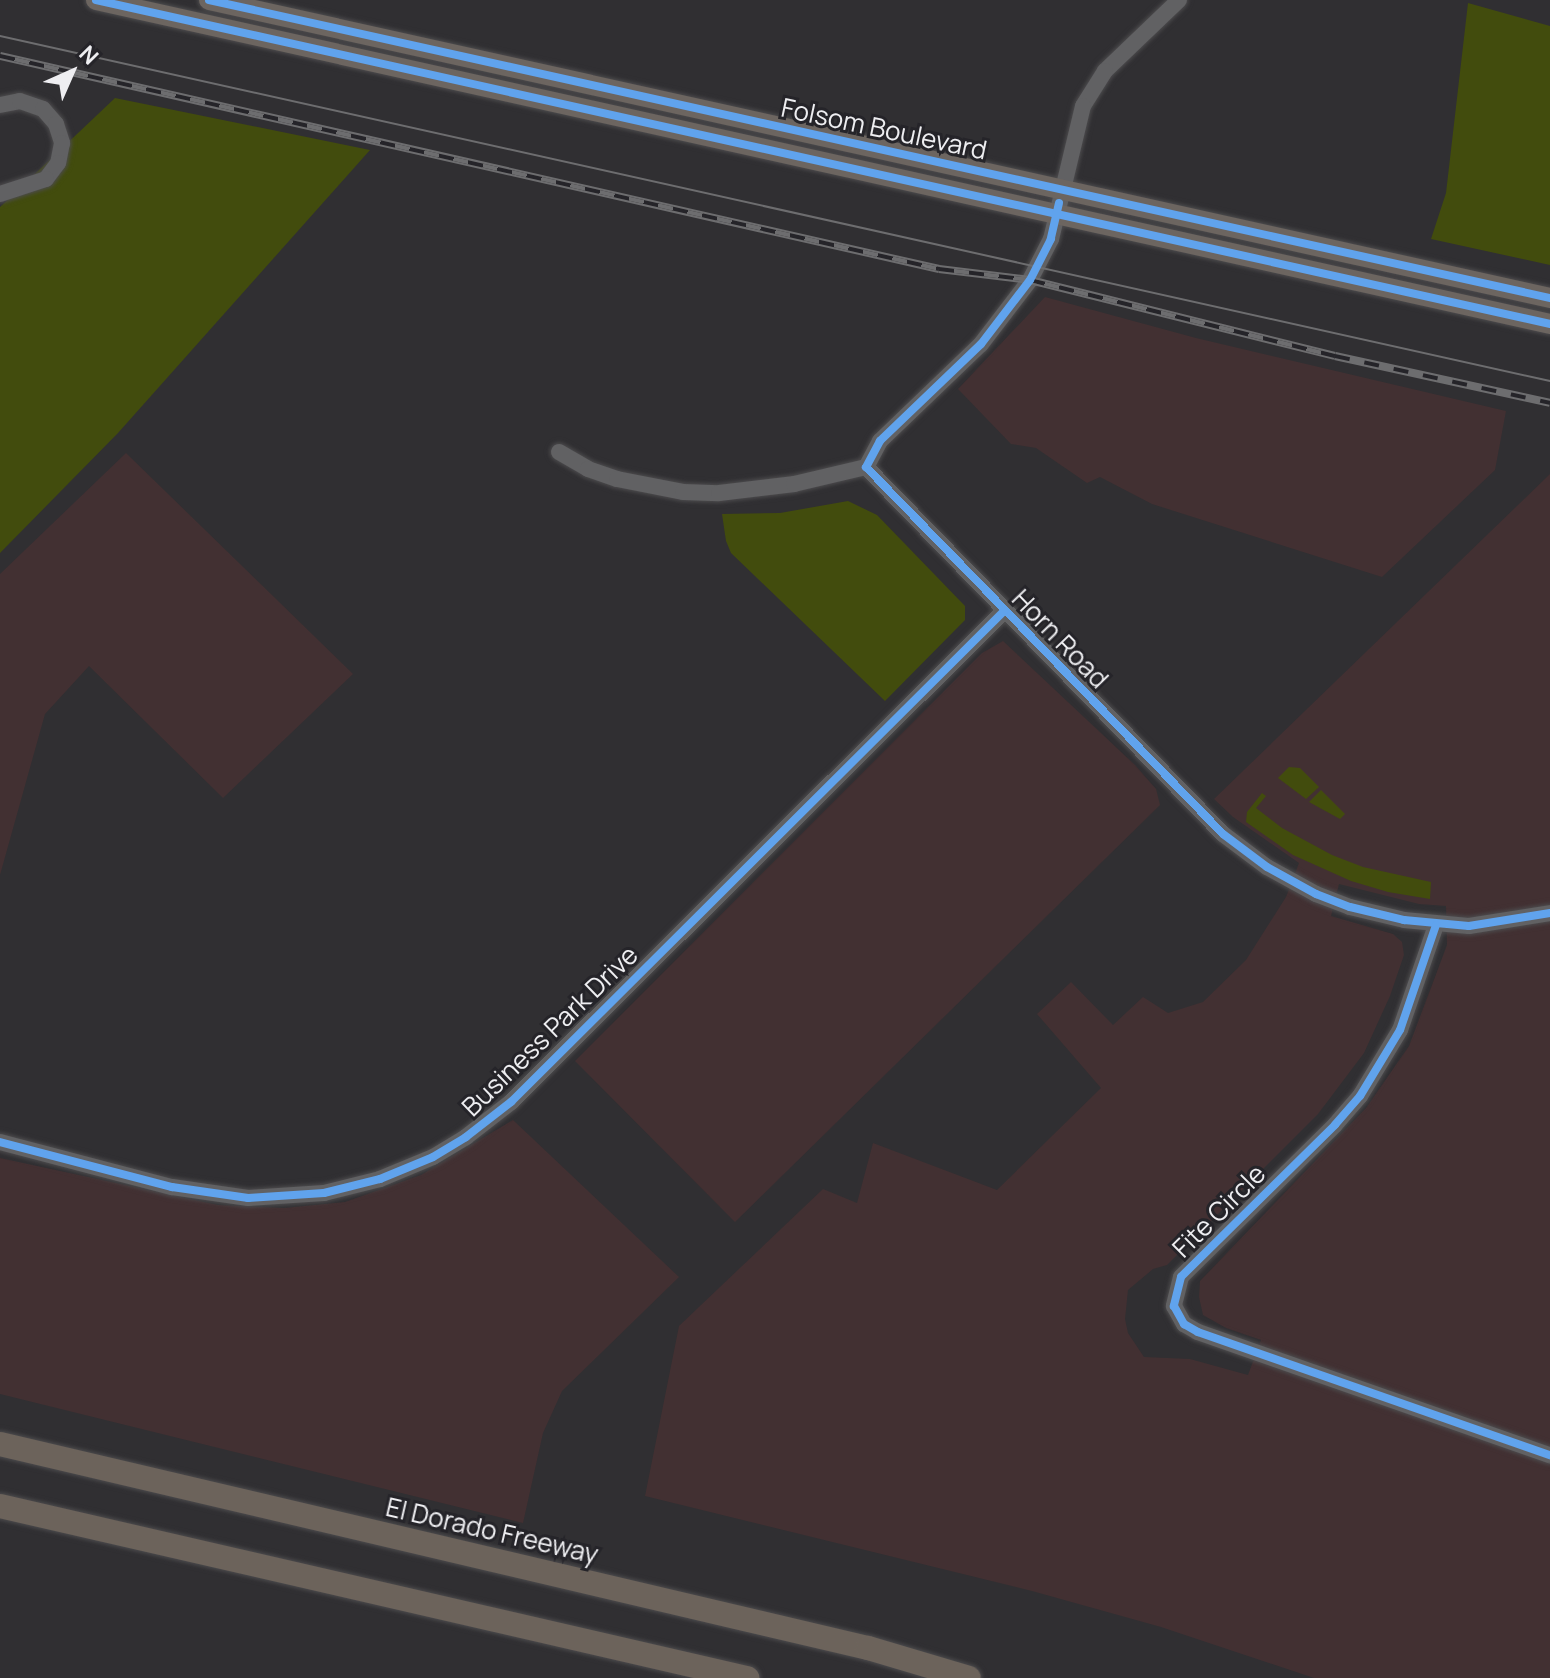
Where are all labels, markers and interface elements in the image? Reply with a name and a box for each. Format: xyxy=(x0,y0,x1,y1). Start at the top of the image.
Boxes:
north arrow xyxy=(32,32,112,112)
text: N xyxy=(73,39,105,71)
street label: Folsom Boulevard xyxy=(778,92,990,166)
street label: Horn Road xyxy=(1005,583,1115,695)
street label: Business Park Drive xyxy=(456,939,644,1123)
street label: Fite Circle xyxy=(1166,1158,1272,1264)
street label: El Dorado Freeway xyxy=(383,1491,601,1571)

